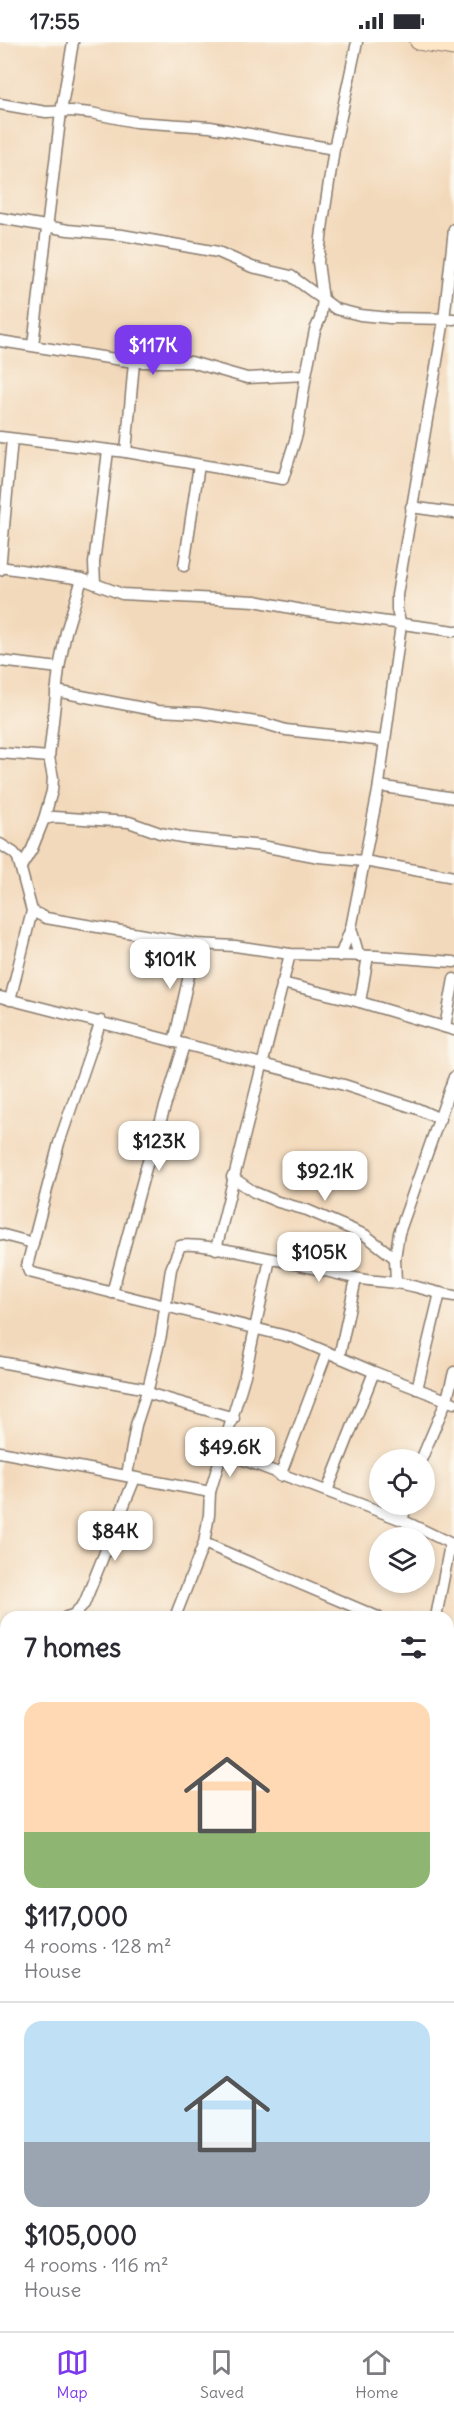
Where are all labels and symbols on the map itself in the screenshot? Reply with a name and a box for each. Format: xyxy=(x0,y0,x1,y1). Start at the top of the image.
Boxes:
pin: $117K xyxy=(111,325,195,376)
pin: $101K xyxy=(128,939,212,990)
pin: $123K xyxy=(117,1121,201,1172)
pin: $92.1K xyxy=(276,1151,374,1202)
pin: $105K xyxy=(277,1232,361,1283)
pin: $49.6K xyxy=(181,1427,279,1478)
pin: $84K xyxy=(79,1511,151,1562)

